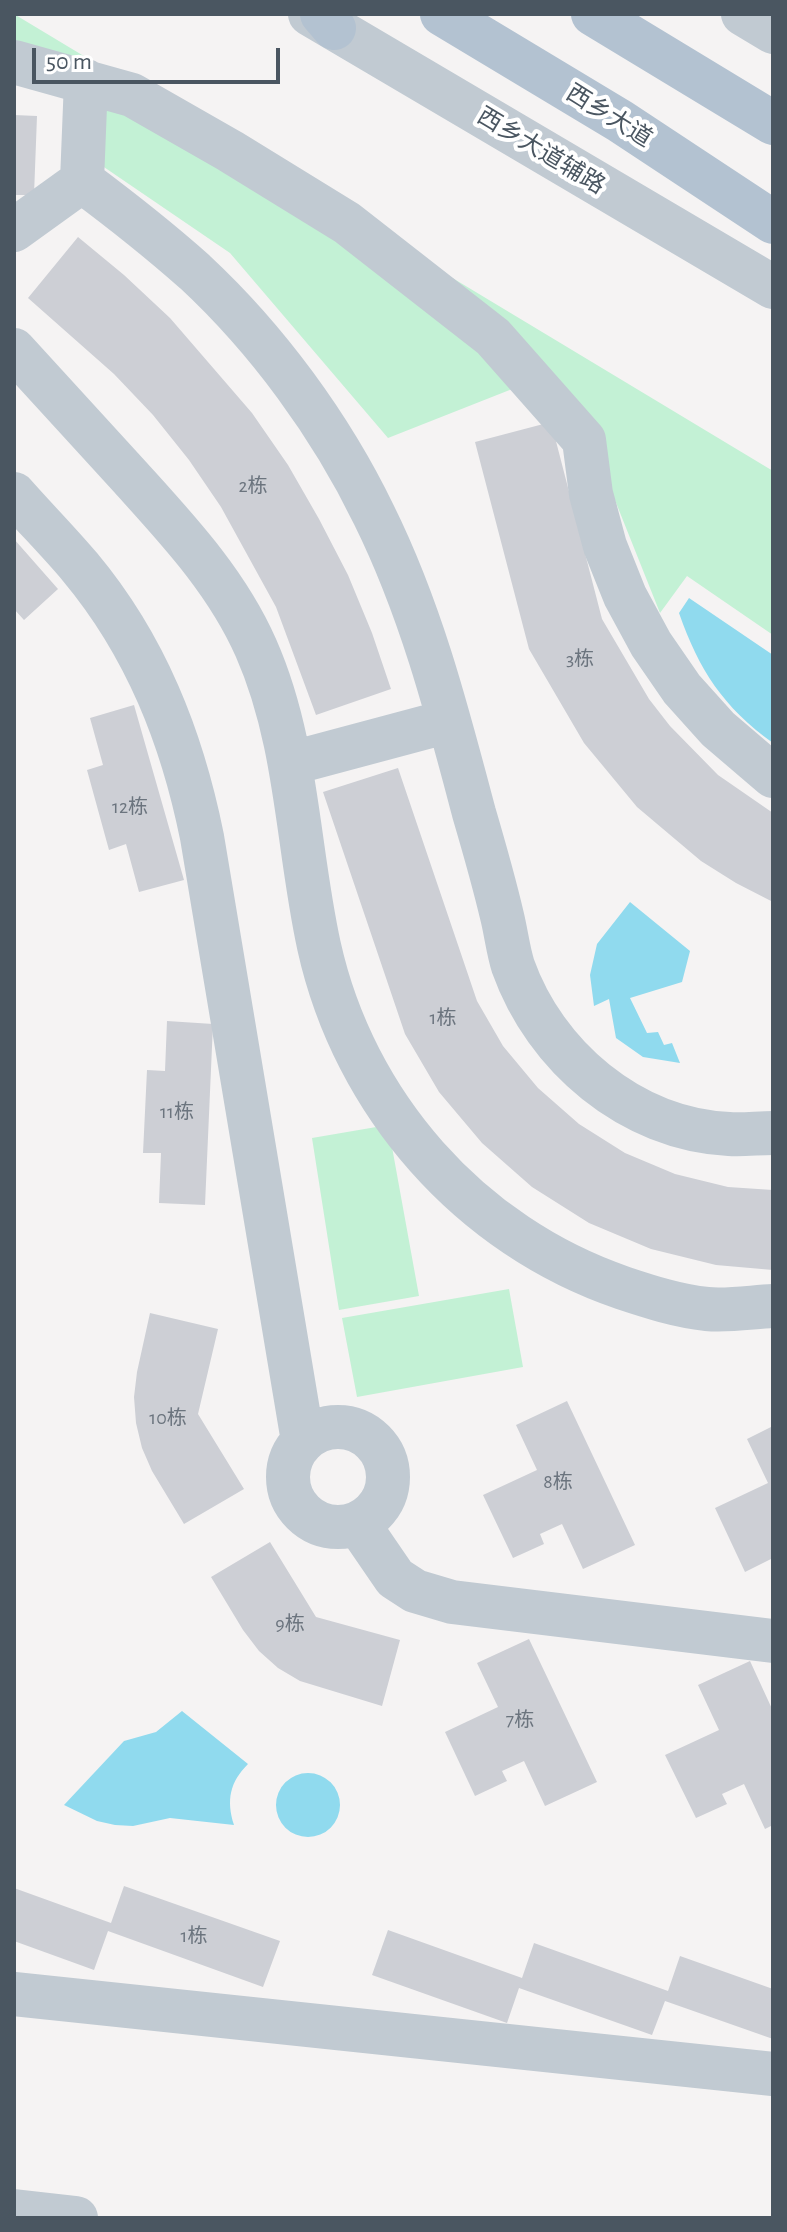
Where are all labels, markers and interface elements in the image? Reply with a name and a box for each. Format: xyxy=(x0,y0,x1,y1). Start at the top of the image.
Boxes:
scale bar xyxy=(36,32,284,82)
text: 50 m xyxy=(46,50,92,74)
street label: 西乡大道 xyxy=(561,78,657,154)
street label: 西乡大道辅路 xyxy=(472,102,610,200)
house number: 2栋 xyxy=(238,474,268,498)
house number: 3栋 xyxy=(566,647,594,671)
house number: 12栋 xyxy=(112,795,148,819)
house number: 1栋 xyxy=(430,1006,456,1030)
house number: 11栋 xyxy=(160,1100,194,1124)
house number: 10栋 xyxy=(149,1406,187,1430)
house number: 8栋 xyxy=(543,1470,573,1494)
house number: 9栋 xyxy=(275,1612,305,1636)
house number: 7栋 xyxy=(506,1708,534,1732)
house number: 1栋 xyxy=(181,1924,207,1948)

